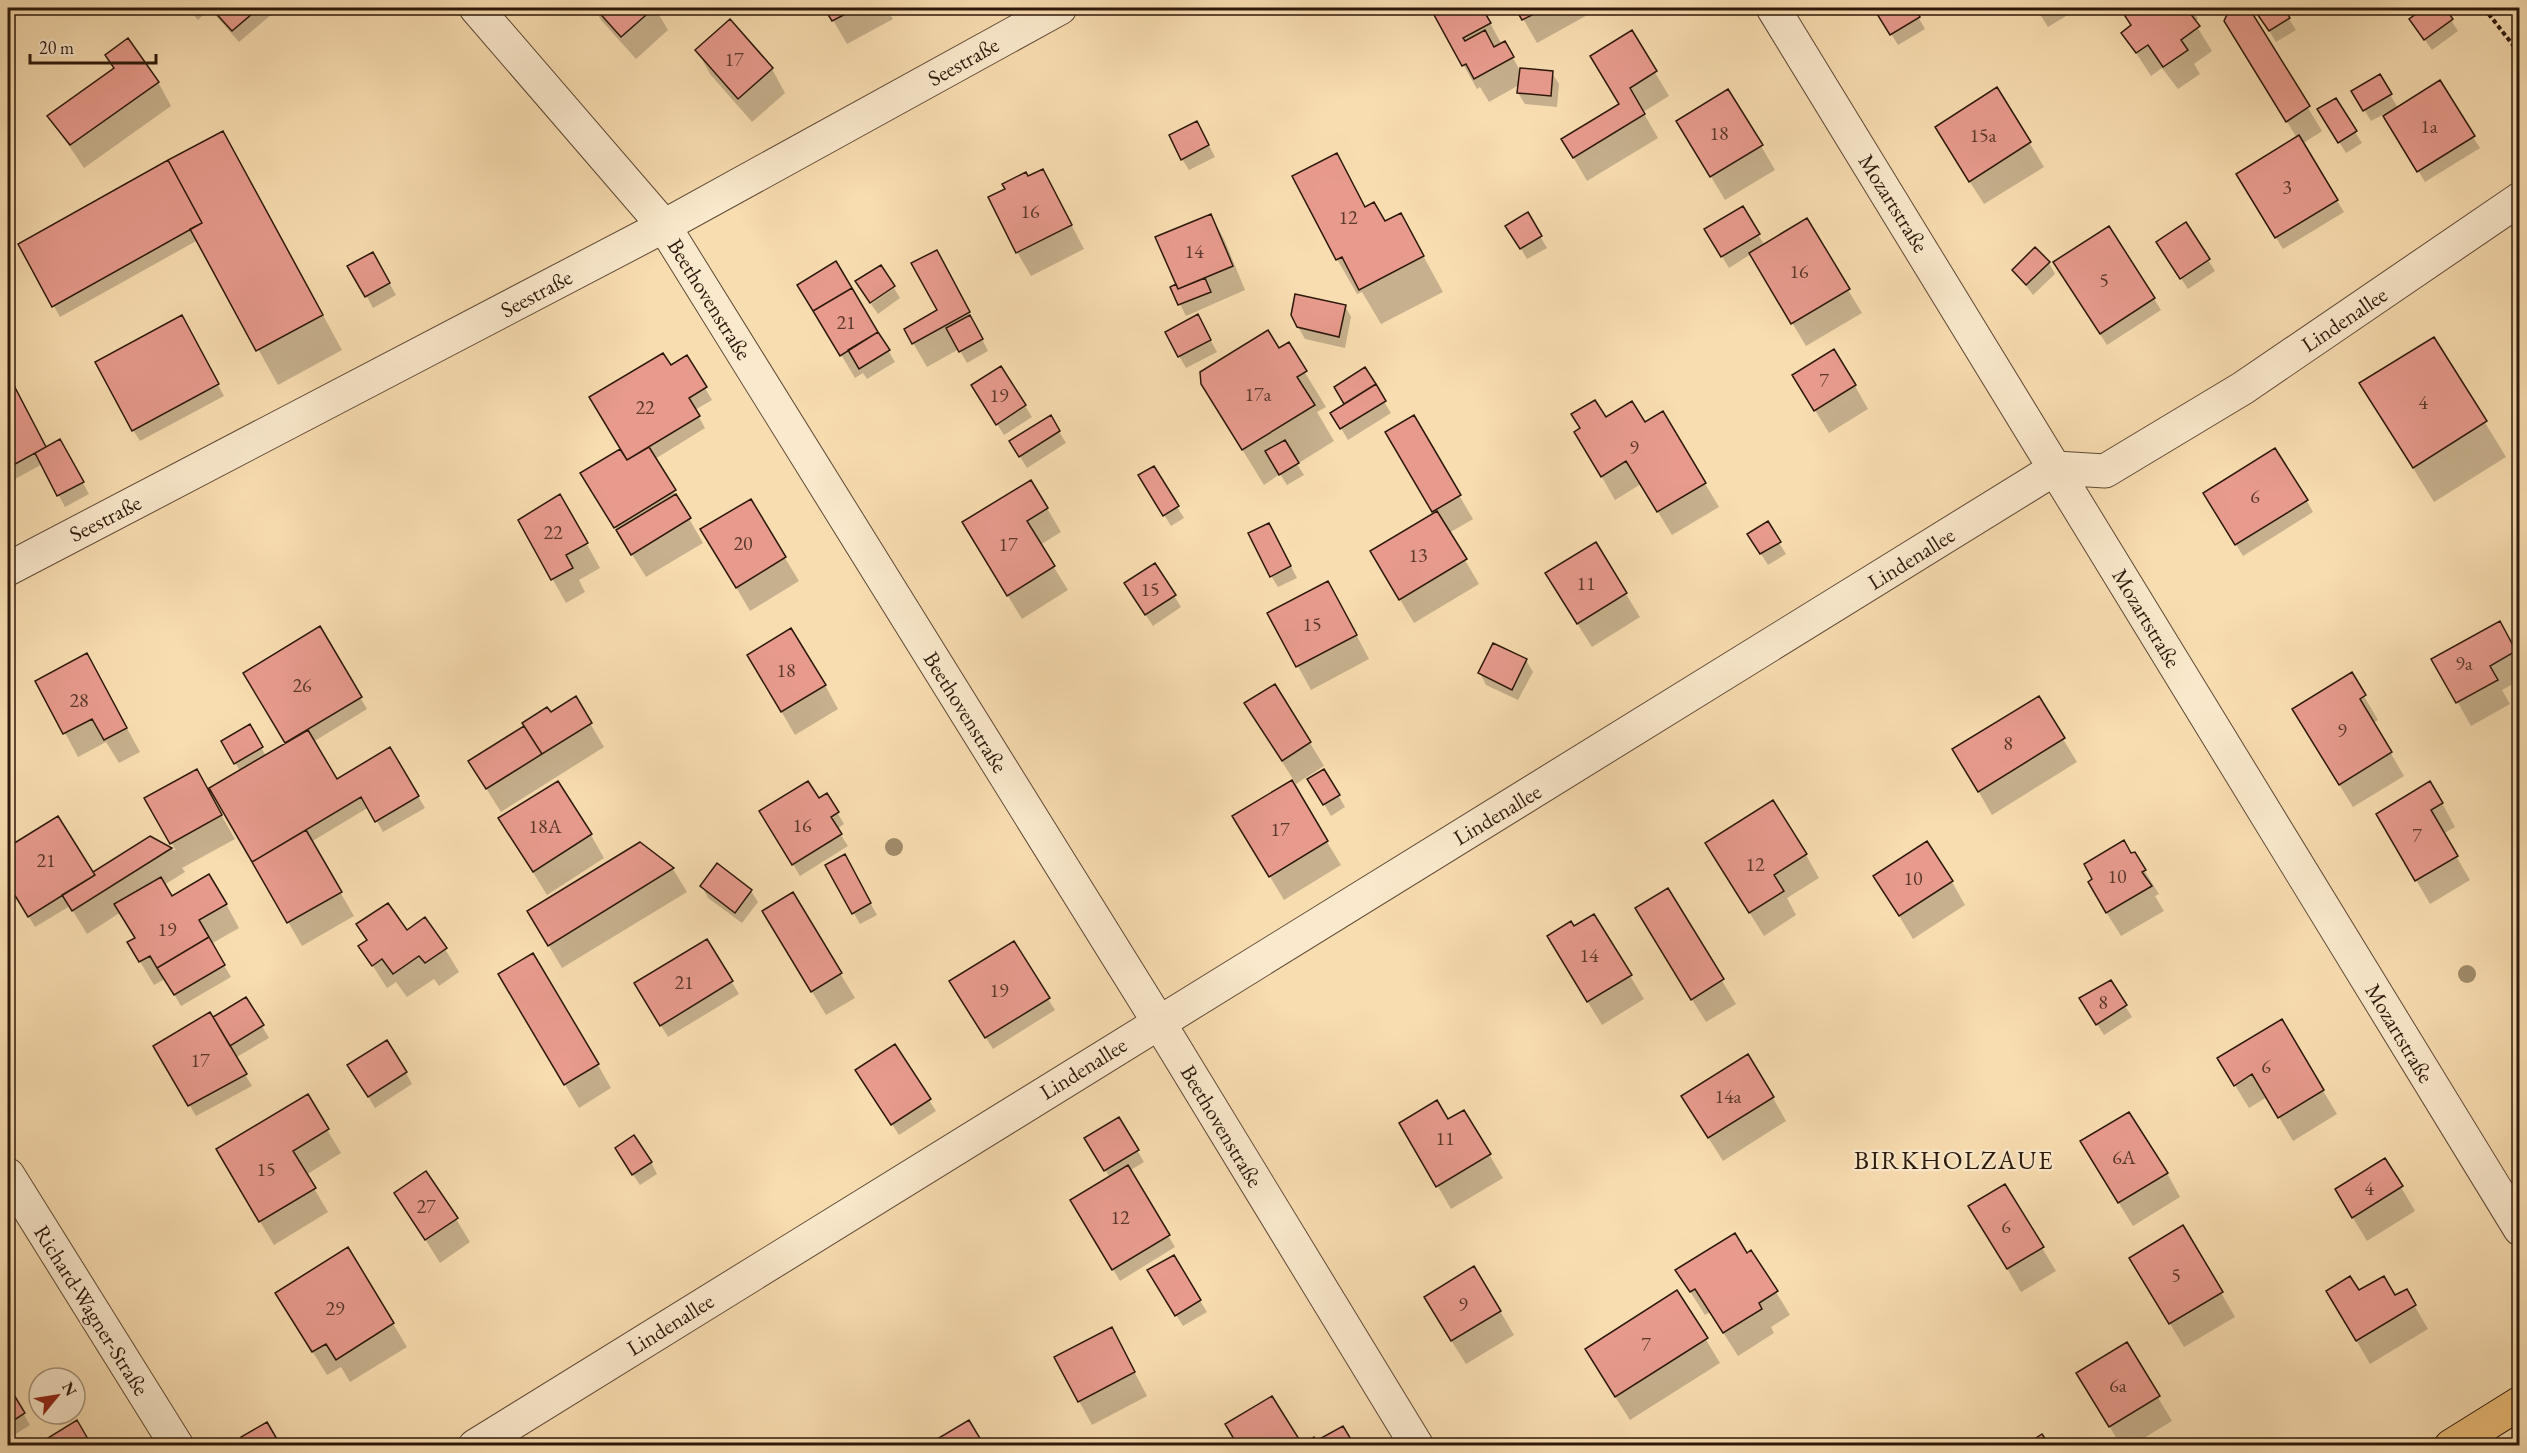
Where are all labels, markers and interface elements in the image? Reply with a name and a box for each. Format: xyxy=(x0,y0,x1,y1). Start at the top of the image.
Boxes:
scale bar xyxy=(30,27,156,65)
street label: Seestraße xyxy=(923,30,1004,93)
text: 20 m xyxy=(39,36,74,59)
house number: 17 xyxy=(724,46,744,72)
house number: 1a xyxy=(2420,113,2438,139)
house number: 18 xyxy=(1709,120,1729,146)
house number: 15a xyxy=(1969,122,1997,148)
street label: Mozartstraße xyxy=(1852,148,1936,258)
house number: 3 xyxy=(2282,174,2292,200)
house number: 16 xyxy=(1020,198,1040,224)
house number: 12 xyxy=(1338,204,1358,230)
street label: Beethovenstraße xyxy=(661,233,759,366)
house number: 14 xyxy=(1184,238,1204,264)
house number: 16 xyxy=(1789,258,1809,284)
street label: Seestraße xyxy=(495,262,577,324)
house number: 5 xyxy=(2099,267,2109,293)
street label: Lindenallee xyxy=(2296,280,2393,359)
house number: 21 xyxy=(836,309,856,335)
house number: 7 xyxy=(1819,367,1829,393)
house number: 17a xyxy=(1244,381,1272,407)
house number: 19 xyxy=(989,382,1009,408)
house number: 4 xyxy=(2418,389,2428,415)
house number: 22 xyxy=(635,394,655,420)
house number: 9 xyxy=(1629,434,1639,460)
house number: 6 xyxy=(2250,483,2260,509)
street label: Seestraße xyxy=(64,488,146,549)
house number: 22 xyxy=(543,519,563,545)
street label: Lindenallee xyxy=(1862,520,1961,597)
house number: 20 xyxy=(733,530,753,556)
house number: 17 xyxy=(998,531,1018,557)
house number: 13 xyxy=(1408,542,1428,568)
street label: Mozartstraße xyxy=(2106,563,2188,674)
house number: 11 xyxy=(1576,570,1596,596)
house number: 15 xyxy=(1140,576,1160,602)
house number: 15 xyxy=(1302,611,1322,637)
street label: Beethovenstraße xyxy=(917,646,1015,779)
house number: 9a xyxy=(2455,650,2473,676)
house number: 18 xyxy=(776,657,796,683)
house number: 26 xyxy=(292,672,312,698)
house number: 28 xyxy=(69,687,89,713)
house number: 9 xyxy=(2337,717,2347,743)
house number: 8 xyxy=(2003,730,2013,756)
street label: Lindenallee xyxy=(1448,777,1547,852)
house number: 16 xyxy=(792,812,812,838)
house number: 18A xyxy=(528,813,562,839)
house number: 17 xyxy=(1270,816,1290,842)
house number: 7 xyxy=(2412,822,2422,848)
house number: 21 xyxy=(36,847,56,873)
house number: 12 xyxy=(1745,851,1765,877)
house number: 10 xyxy=(2107,863,2127,889)
house number: 10 xyxy=(1903,865,1923,891)
house number: 19 xyxy=(157,916,177,942)
house number: 14 xyxy=(1579,942,1599,968)
house number: 21 xyxy=(674,969,694,995)
house number: 19 xyxy=(989,977,1009,1003)
street label: Mozartstraße xyxy=(2359,978,2441,1089)
house number: 8 xyxy=(2098,989,2108,1015)
street label: Lindenallee xyxy=(1034,1030,1133,1107)
house number: 17 xyxy=(190,1047,210,1073)
house number: 6 xyxy=(2261,1053,2271,1079)
street label: Beethovenstraße xyxy=(1174,1060,1270,1193)
house number: 14a xyxy=(1714,1083,1742,1109)
house number: 11 xyxy=(1435,1125,1455,1151)
district label: BIRKHOLZAUE xyxy=(1854,1143,2054,1177)
house number: 6A xyxy=(2112,1144,2136,1170)
house number: 15 xyxy=(256,1156,276,1182)
house number: 4 xyxy=(2364,1175,2374,1201)
house number: 27 xyxy=(416,1193,436,1219)
house number: 12 xyxy=(1110,1204,1130,1230)
house number: 6 xyxy=(2001,1213,2011,1239)
street label: Richard-Wagner-Straße xyxy=(27,1220,156,1401)
house number: 5 xyxy=(2171,1262,2181,1288)
street label: Lindenallee xyxy=(621,1286,720,1363)
house number: 9 xyxy=(1458,1291,1468,1317)
house number: 29 xyxy=(325,1295,345,1321)
house number: 7 xyxy=(1641,1331,1651,1357)
north arrow xyxy=(27,1366,87,1426)
house number: 6a xyxy=(2109,1372,2127,1398)
text: N xyxy=(57,1378,82,1400)

